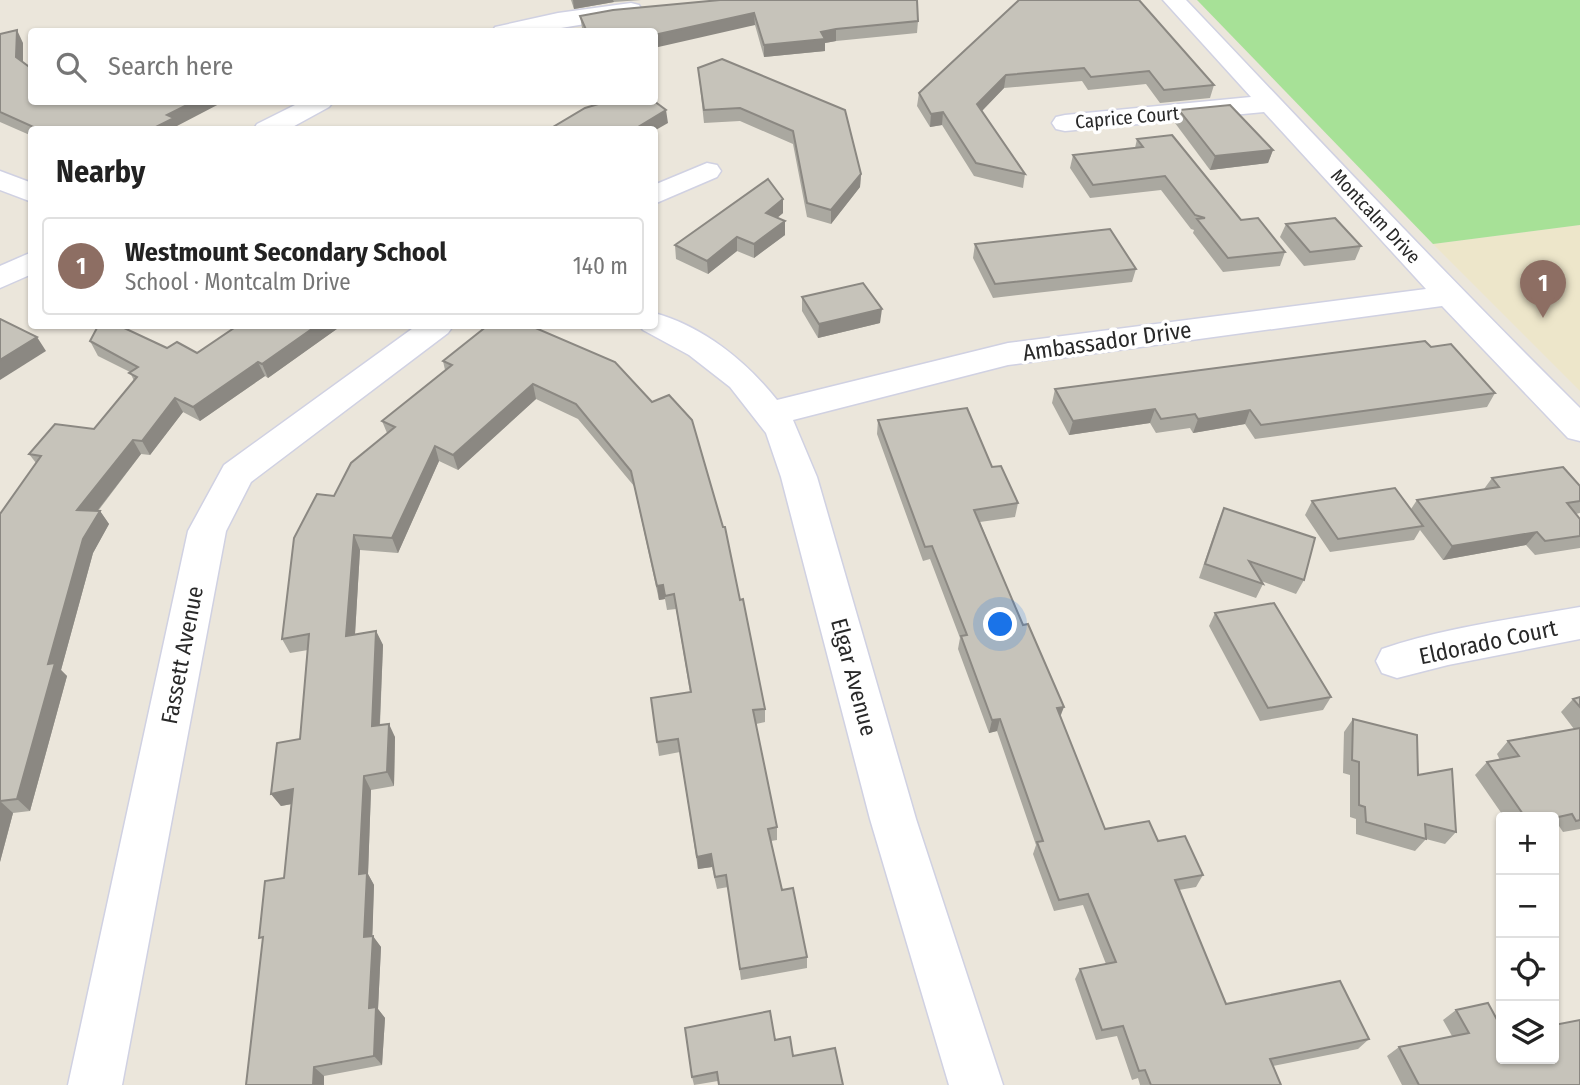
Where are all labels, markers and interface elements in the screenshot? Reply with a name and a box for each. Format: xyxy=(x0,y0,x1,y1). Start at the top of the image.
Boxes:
search box xyxy=(28,28,658,105)
icon: search xyxy=(52,48,90,86)
text: Search here xyxy=(108,51,233,82)
street label: Caprice Court xyxy=(1074,101,1181,133)
text: Nearby xyxy=(56,154,145,190)
street label: Montcalm Drive xyxy=(1326,164,1425,268)
text: Westmount Secondary School xyxy=(125,237,447,268)
text: 1 xyxy=(76,252,86,280)
text: 140 m xyxy=(573,252,628,280)
pin: 1 xyxy=(1520,260,1566,318)
text: School · Montcalm Drive xyxy=(125,268,351,296)
street label: Ambassador Drive xyxy=(1021,315,1193,367)
street label: Fassett Avenue xyxy=(155,584,209,726)
your location xyxy=(983,607,1017,641)
street label: Eldorado Court xyxy=(1416,614,1560,670)
street label: Elgar Avenue xyxy=(825,615,883,739)
map controls xyxy=(1496,812,1559,1064)
button: + xyxy=(1496,812,1559,875)
button: − xyxy=(1496,875,1559,938)
button: locate xyxy=(1496,938,1559,1001)
button: layers xyxy=(1496,1001,1559,1064)

